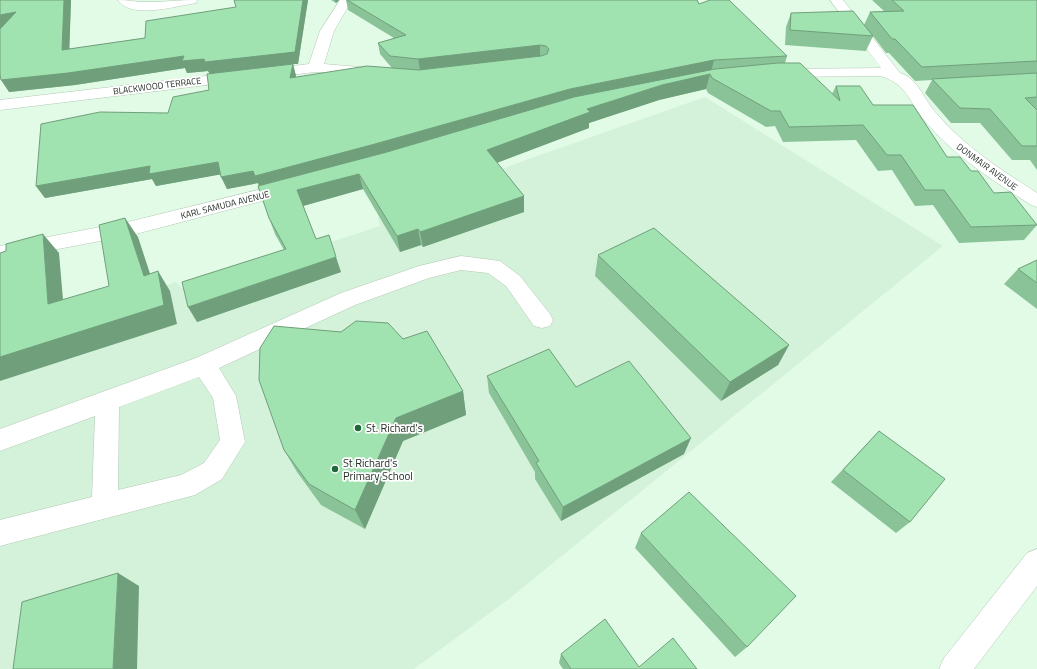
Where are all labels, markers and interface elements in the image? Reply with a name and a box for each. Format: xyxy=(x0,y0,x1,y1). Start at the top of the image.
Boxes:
street label: BLACKWOOD TERRACE xyxy=(112,74,202,97)
street label: DONMAIR AVENUE xyxy=(954,140,1021,193)
street label: KARL SAMUDA AVENUE xyxy=(179,187,271,222)
place label: St. Richard's xyxy=(366,420,423,436)
marker: St. Richard's xyxy=(353,423,363,433)
place label: St Richard's Primary School xyxy=(343,455,413,484)
marker: St Richard's Primary School xyxy=(330,464,340,474)

